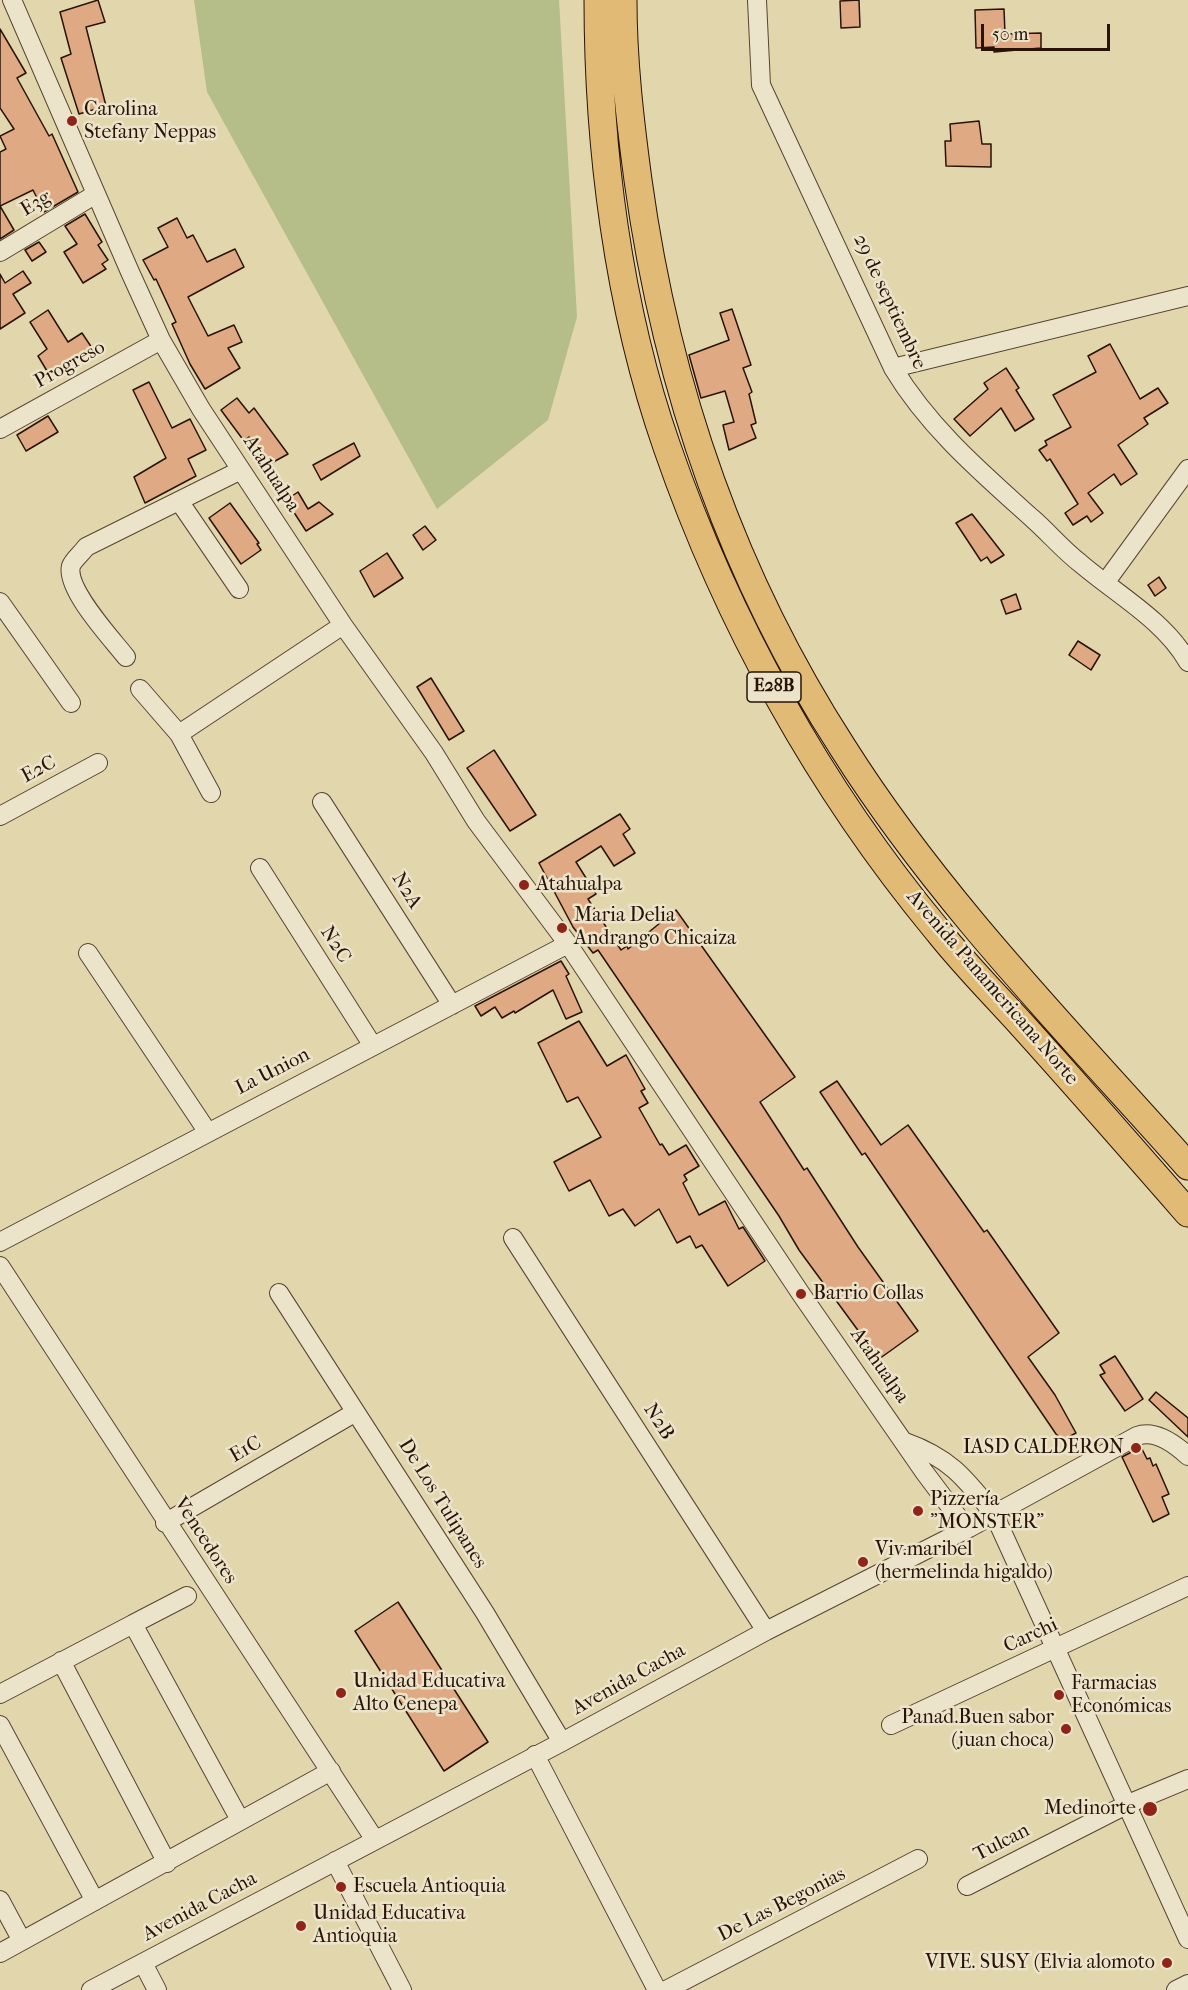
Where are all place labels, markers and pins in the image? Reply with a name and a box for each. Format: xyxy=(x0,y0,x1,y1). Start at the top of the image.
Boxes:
place label: Carolina Stefany Neppas xyxy=(84,98,216,145)
marker: Carolina Stefany Neppas xyxy=(65,114,79,128)
place label: Atahualpa xyxy=(536,873,622,897)
marker: Atahualpa xyxy=(517,878,531,892)
place label: Maria Delia Andrango Chicaiza xyxy=(574,904,736,951)
marker: Maria Delia Andrango Chicaiza xyxy=(555,921,569,935)
place label: Barrio Collas xyxy=(813,1282,924,1306)
marker: Barrio Collas xyxy=(794,1287,808,1301)
place label: IASD CALDERON xyxy=(963,1436,1124,1460)
marker: IASD CALDERON xyxy=(1129,1441,1143,1455)
place label: Pizzería "MONSTER" xyxy=(930,1488,1044,1535)
marker: Pizzería "MONSTER" xyxy=(911,1504,925,1518)
place label: Viv.maribel (hermelinda higaldo) xyxy=(875,1538,1053,1585)
marker: Viv.maribel (hermelinda higaldo) xyxy=(856,1555,870,1569)
place label: Unidad Educativa Alto Cenepa xyxy=(353,1670,505,1717)
place label: Farmacias Económicas xyxy=(1071,1672,1171,1719)
marker: Unidad Educativa Alto Cenepa xyxy=(334,1686,348,1700)
marker: Farmacias Económicas xyxy=(1052,1688,1066,1702)
place label: Panad.Buen sabor (juan choca) xyxy=(901,1706,1054,1753)
marker: Panad.Buen sabor (juan choca) xyxy=(1059,1722,1073,1736)
place label: Medinorte xyxy=(1044,1797,1136,1821)
marker: Medinorte xyxy=(1141,1800,1159,1818)
place label: Escuela Antioquia xyxy=(353,1875,506,1899)
marker: Escuela Antioquia xyxy=(334,1880,348,1894)
place label: Unidad Educativa Antioquia xyxy=(313,1902,465,1949)
marker: Unidad Educativa Antioquia xyxy=(294,1919,308,1933)
place label: VIVE. SUSY (Elvia alomoto xyxy=(925,1951,1155,1975)
marker: VIVE. SUSY (Elvia alomoto xyxy=(1160,1956,1174,1970)

